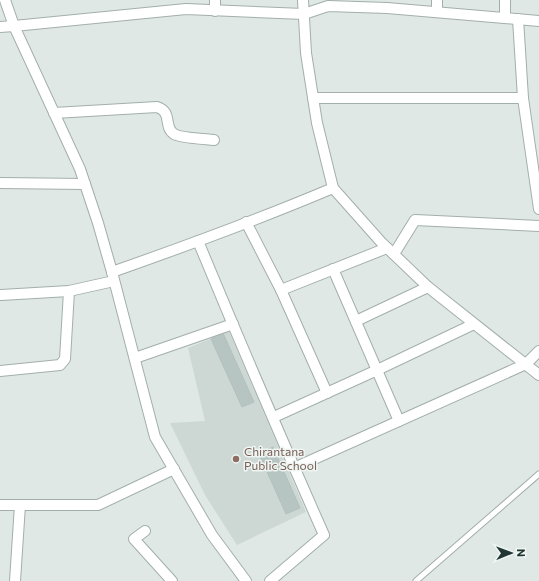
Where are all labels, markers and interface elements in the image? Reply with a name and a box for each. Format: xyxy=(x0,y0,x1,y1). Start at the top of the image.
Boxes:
place label: Chirantana Public School xyxy=(244,444,317,472)
marker: Chirantana Public School xyxy=(231,454,241,464)
north arrow xyxy=(491,533,531,573)
text: N xyxy=(515,549,528,557)

